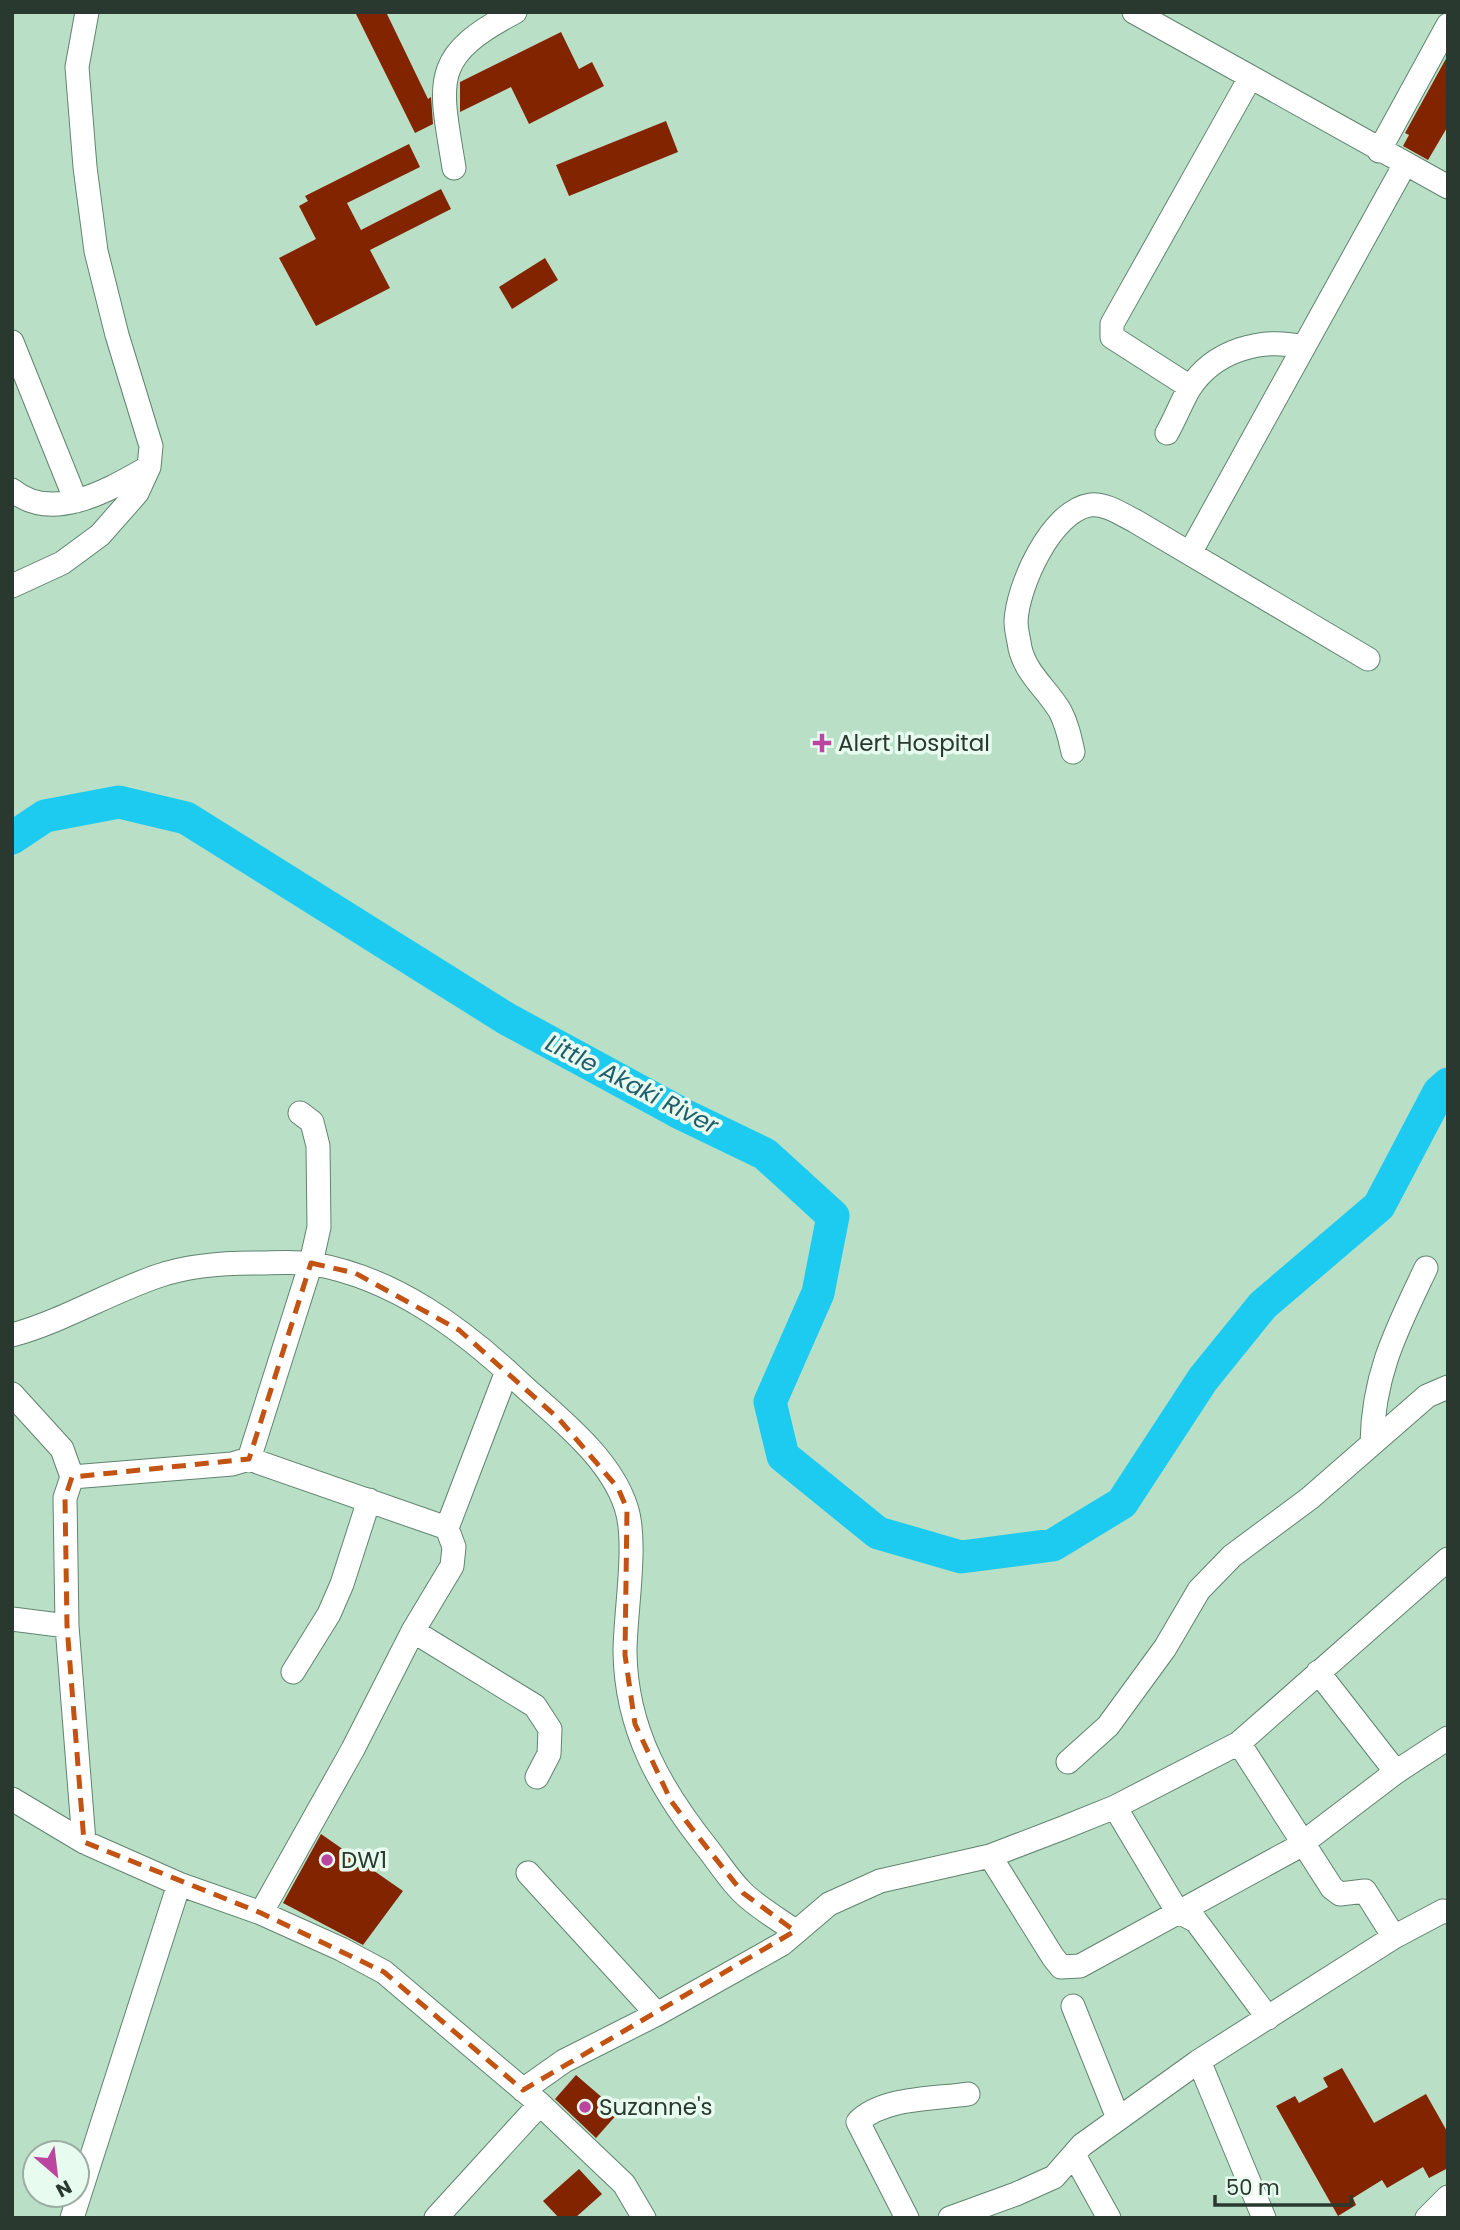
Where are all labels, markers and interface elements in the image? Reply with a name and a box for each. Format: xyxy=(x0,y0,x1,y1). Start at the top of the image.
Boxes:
place label: Alert Hospital xyxy=(838,727,990,759)
marker: Alert Hospital xyxy=(812,733,832,753)
water label: Little Akaki River xyxy=(540,1026,725,1142)
place label: DW1 xyxy=(341,1844,387,1876)
marker: DW1 xyxy=(319,1852,335,1868)
place label: Suzanne's xyxy=(599,2091,713,2123)
marker: Suzanne's xyxy=(577,2099,593,2115)
north arrow xyxy=(21,2139,91,2209)
scale bar xyxy=(1215,2164,1352,2208)
text: N xyxy=(51,2173,76,2204)
text: 50 m xyxy=(1226,2173,1280,2202)

